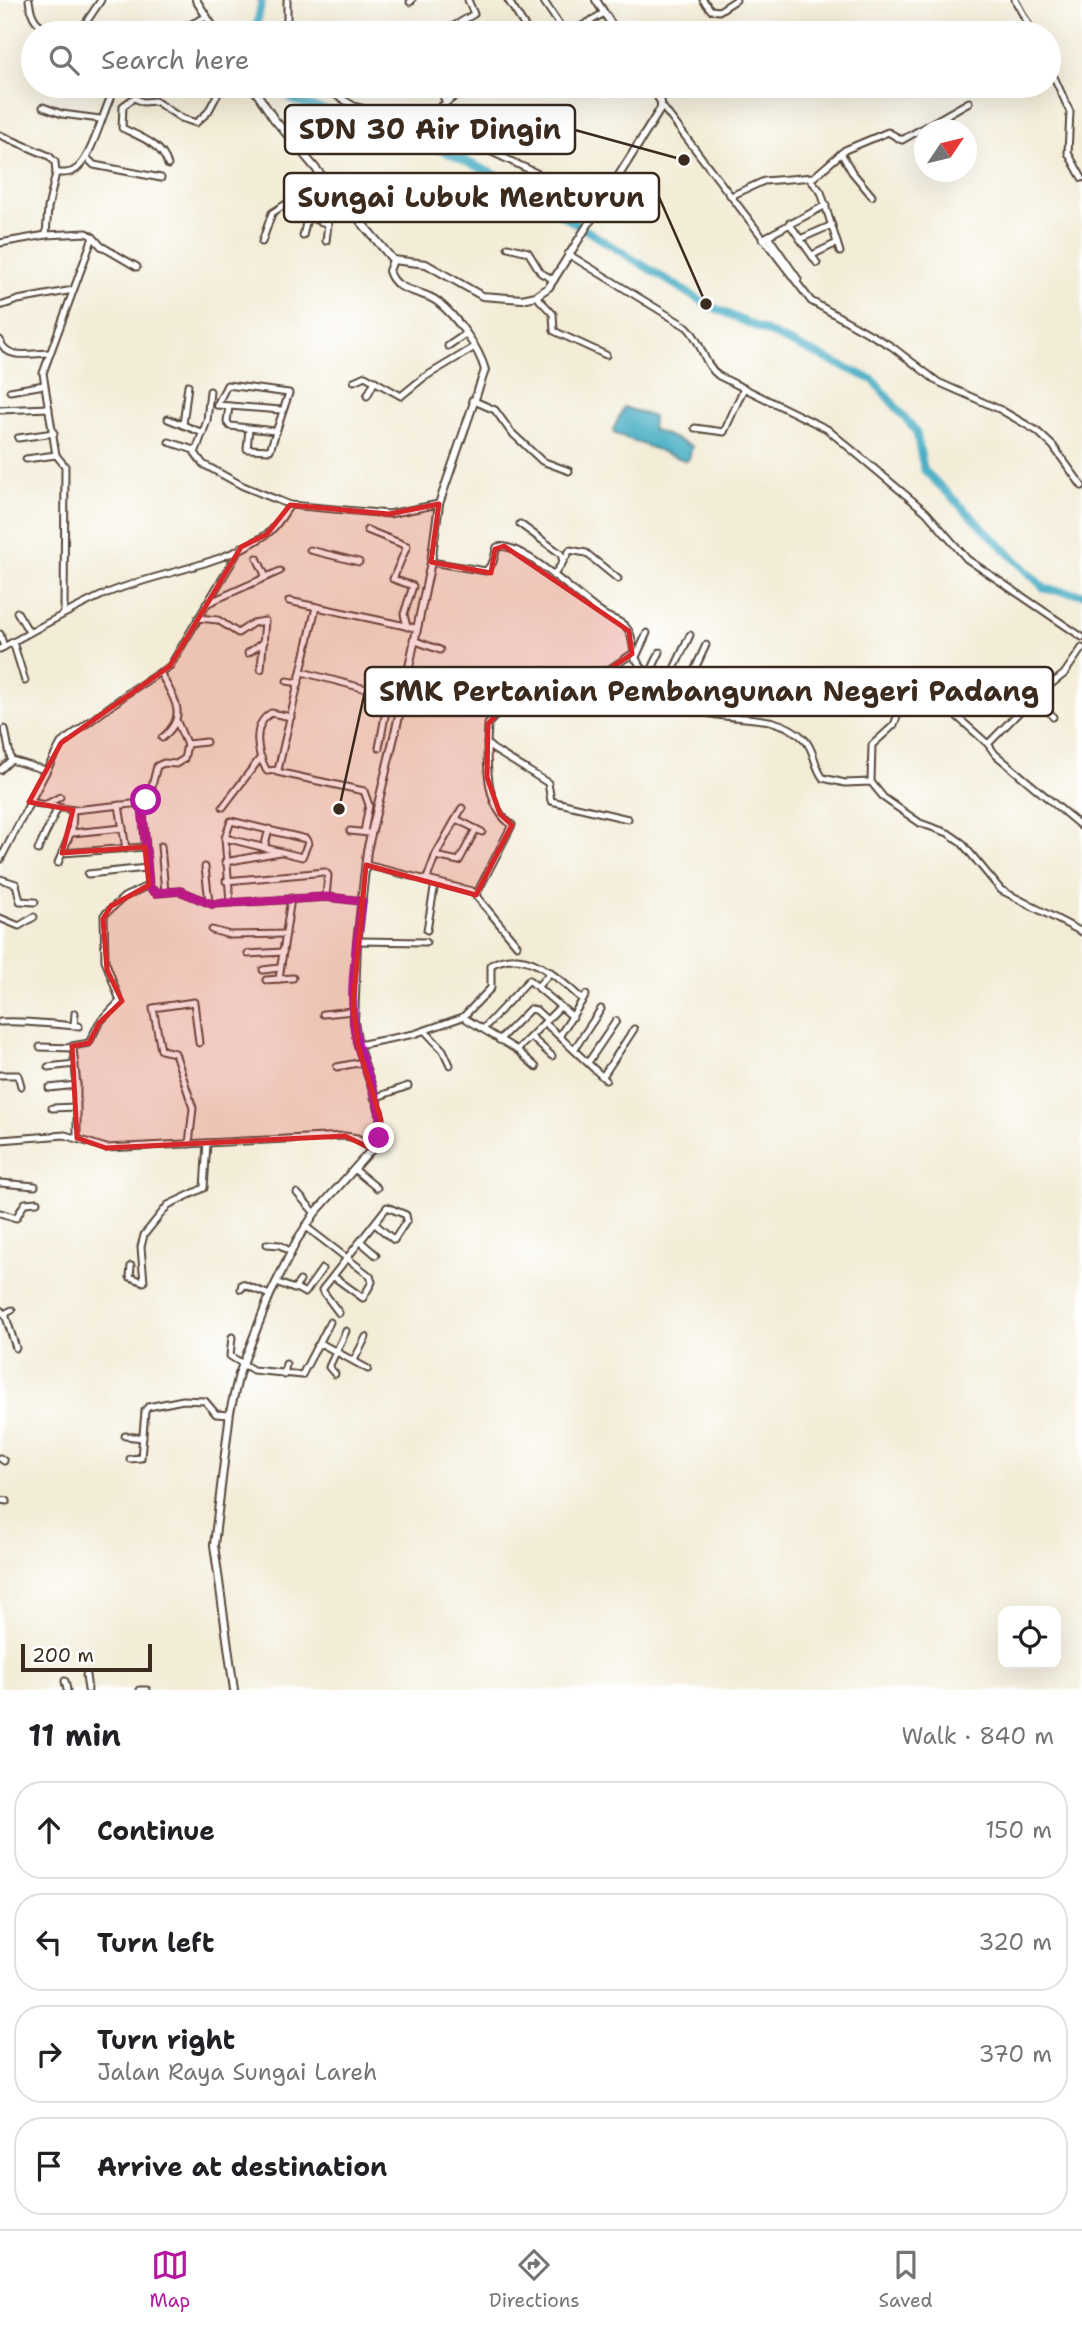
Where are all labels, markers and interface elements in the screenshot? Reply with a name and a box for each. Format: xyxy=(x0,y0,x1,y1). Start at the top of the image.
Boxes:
search box xyxy=(21,21,1061,98)
icon: search xyxy=(45,41,83,79)
text: Search here xyxy=(101,42,250,77)
callout: SDN 30 Air Dingin xyxy=(285,105,575,154)
text: SDN 30 Air Dingin xyxy=(299,110,561,148)
north arrow xyxy=(914,119,977,182)
callout: Sungai Lubuk Menturun xyxy=(284,173,659,222)
text: Sungai Lubuk Menturun xyxy=(297,178,645,216)
callout: SMK Pertanian Pembangunan Negeri Padang xyxy=(365,667,1053,716)
text: SMK Pertanian Pembangunan Negeri Padang xyxy=(379,672,1039,710)
route start xyxy=(130,784,161,815)
route end xyxy=(363,1122,394,1153)
map controls xyxy=(998,1606,1061,1669)
button: locate xyxy=(998,1606,1061,1669)
scale bar xyxy=(21,1641,152,1673)
text: 200 m xyxy=(32,1643,94,1668)
text: 11 min xyxy=(28,1715,121,1756)
text: Walk · 840 m xyxy=(901,1721,1054,1751)
icon: ahead xyxy=(30,1811,68,1849)
text: Continue xyxy=(97,1813,215,1848)
text: 150 m xyxy=(985,1815,1052,1845)
icon: left xyxy=(30,1923,68,1961)
text: Turn left xyxy=(97,1925,214,1960)
text: 320 m xyxy=(978,1927,1052,1957)
text: Turn right xyxy=(97,2022,235,2057)
icon: right xyxy=(30,2035,68,2073)
text: 370 m xyxy=(979,2039,1052,2069)
text: Jalan Raya Sungai Lareh xyxy=(97,2057,377,2087)
icon: arrive xyxy=(30,2147,68,2185)
text: Arrive at destination xyxy=(97,2149,387,2184)
tab: Map xyxy=(149,2246,190,2313)
tab: Directions xyxy=(489,2246,580,2313)
tab: Saved xyxy=(879,2246,933,2313)

